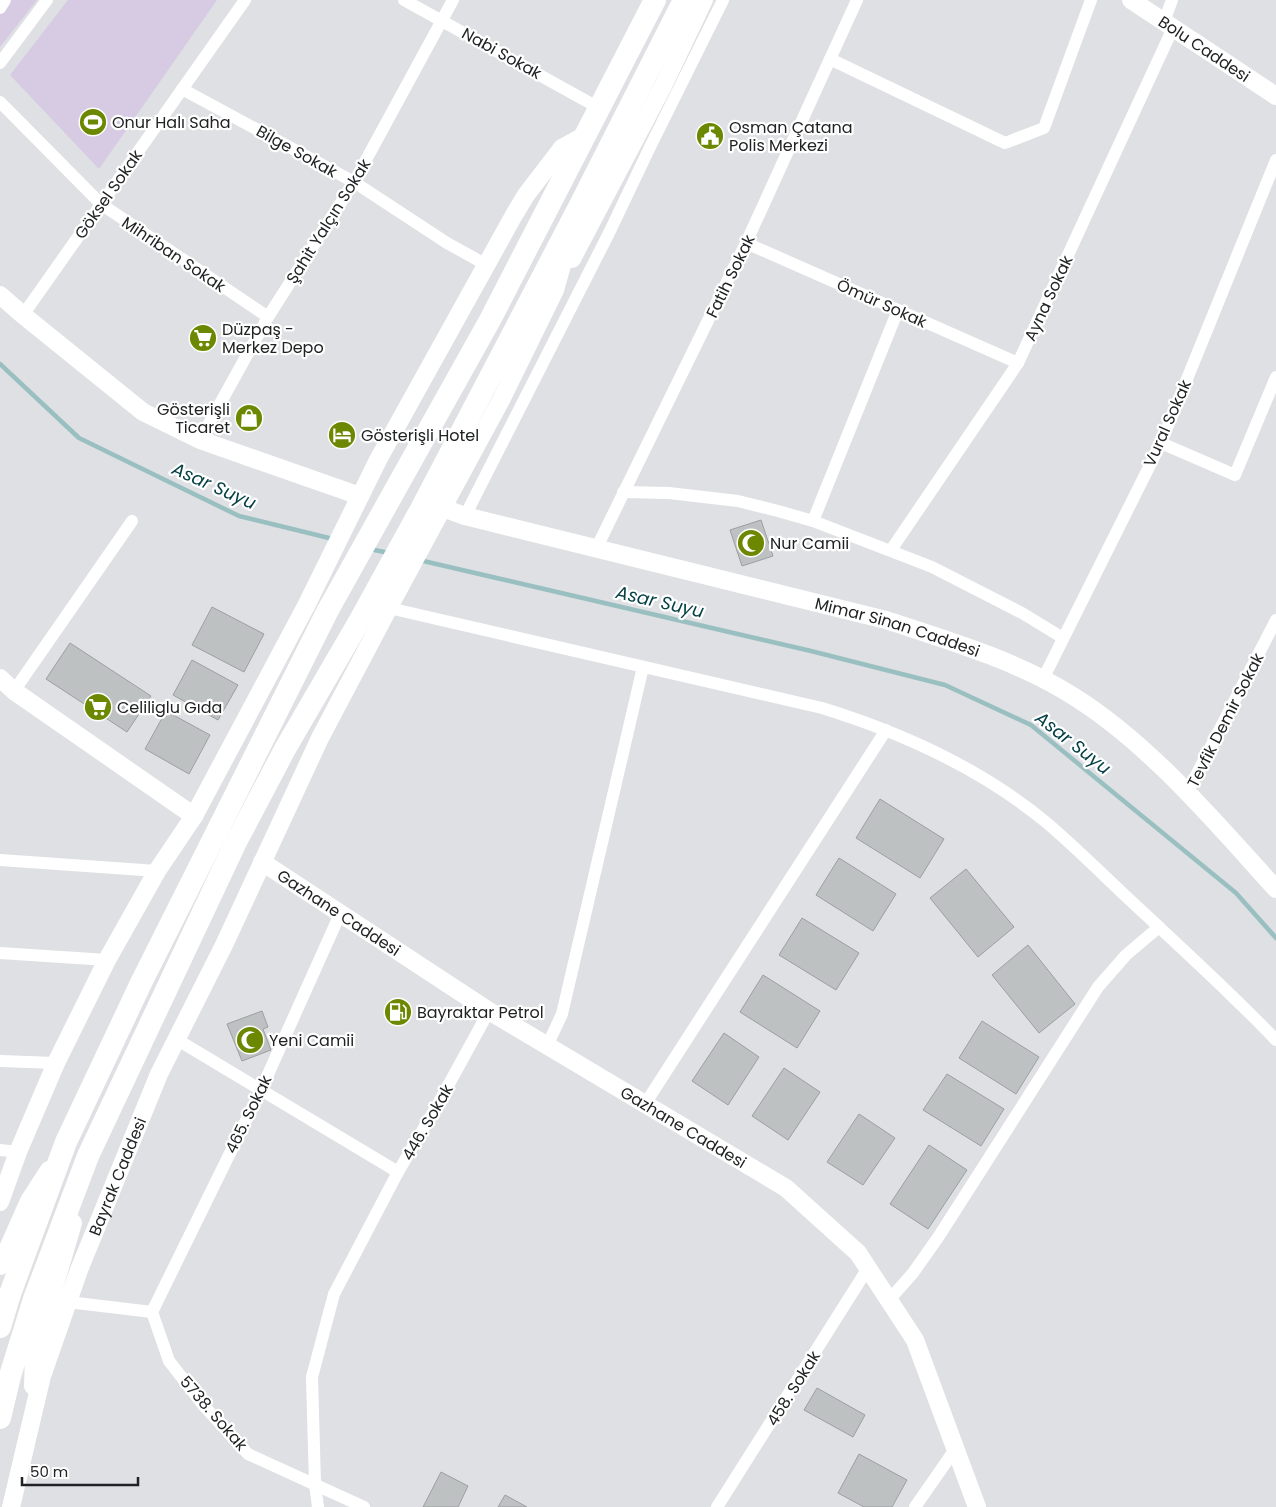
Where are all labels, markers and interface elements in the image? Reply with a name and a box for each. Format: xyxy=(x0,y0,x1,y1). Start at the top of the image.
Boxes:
street label: Bolu Caddesi xyxy=(1154,10,1254,88)
street label: Nabi Sokak xyxy=(458,22,546,85)
sports icon: Onur Halı Saha xyxy=(78,107,108,137)
place label: Onur Halı Saha xyxy=(112,111,231,134)
place label: Osman Çatana Polis Merkezi xyxy=(729,116,853,157)
street label: Bilge Sokak xyxy=(252,120,342,184)
public building icon: Osman Çatana Polis Merkezi xyxy=(695,121,725,151)
street label: Göksel Sokak xyxy=(69,144,148,244)
street label: Şahit Yalçın Sokak xyxy=(281,154,377,288)
street label: Mihriban Sokak xyxy=(117,211,231,298)
street label: Fatih Sokak xyxy=(700,230,761,322)
street label: Ayna Sokak xyxy=(1019,251,1079,345)
street label: Ömür Sokak xyxy=(833,273,931,334)
place label: Düzpaş - Merkez Depo xyxy=(222,318,324,359)
supermarket icon: Düzpaş - Merkez Depo xyxy=(188,323,218,353)
street label: Vural Sokak xyxy=(1138,375,1197,470)
place label: Gösterişli Ticaret xyxy=(157,398,230,439)
shop icon: Gösterişli Ticaret xyxy=(234,403,264,433)
hotel icon: Gösterişli Hotel xyxy=(327,420,357,450)
place label: Gösterişli Hotel xyxy=(361,424,479,447)
water label: Asar Suyu xyxy=(167,456,260,515)
mosque icon: Nur Camii xyxy=(736,528,766,558)
place label: Nur Camii xyxy=(770,532,849,555)
water label: Asar Suyu xyxy=(613,579,706,624)
street label: Mimar Sinan Caddesi xyxy=(813,592,983,663)
street label: Tevfik Demir Sokak xyxy=(1182,648,1270,791)
supermarket icon: Celiliglu Gıda xyxy=(83,692,113,722)
place label: Celiliglu Gıda xyxy=(117,696,222,719)
water label: Asar Suyu xyxy=(1030,705,1116,780)
street label: Gazhane Caddesi xyxy=(272,864,405,962)
fuel station icon: Bayraktar Petrol xyxy=(383,997,413,1027)
place label: Bayraktar Petrol xyxy=(417,1001,544,1024)
mosque icon: Yeni Camii xyxy=(235,1025,265,1055)
place label: Yeni Camii xyxy=(269,1029,354,1052)
street label: 465. Sokak xyxy=(220,1070,278,1157)
street label: 446. Sokak xyxy=(396,1079,459,1165)
street label: Gazhane Caddesi xyxy=(616,1081,751,1174)
street label: Bayrak Caddesi xyxy=(83,1114,152,1239)
street label: 458. Sokak xyxy=(761,1346,826,1430)
street label: 5738. Sokak xyxy=(174,1371,253,1456)
scale bar xyxy=(22,1454,139,1486)
text: 50 m xyxy=(30,1461,68,1482)

